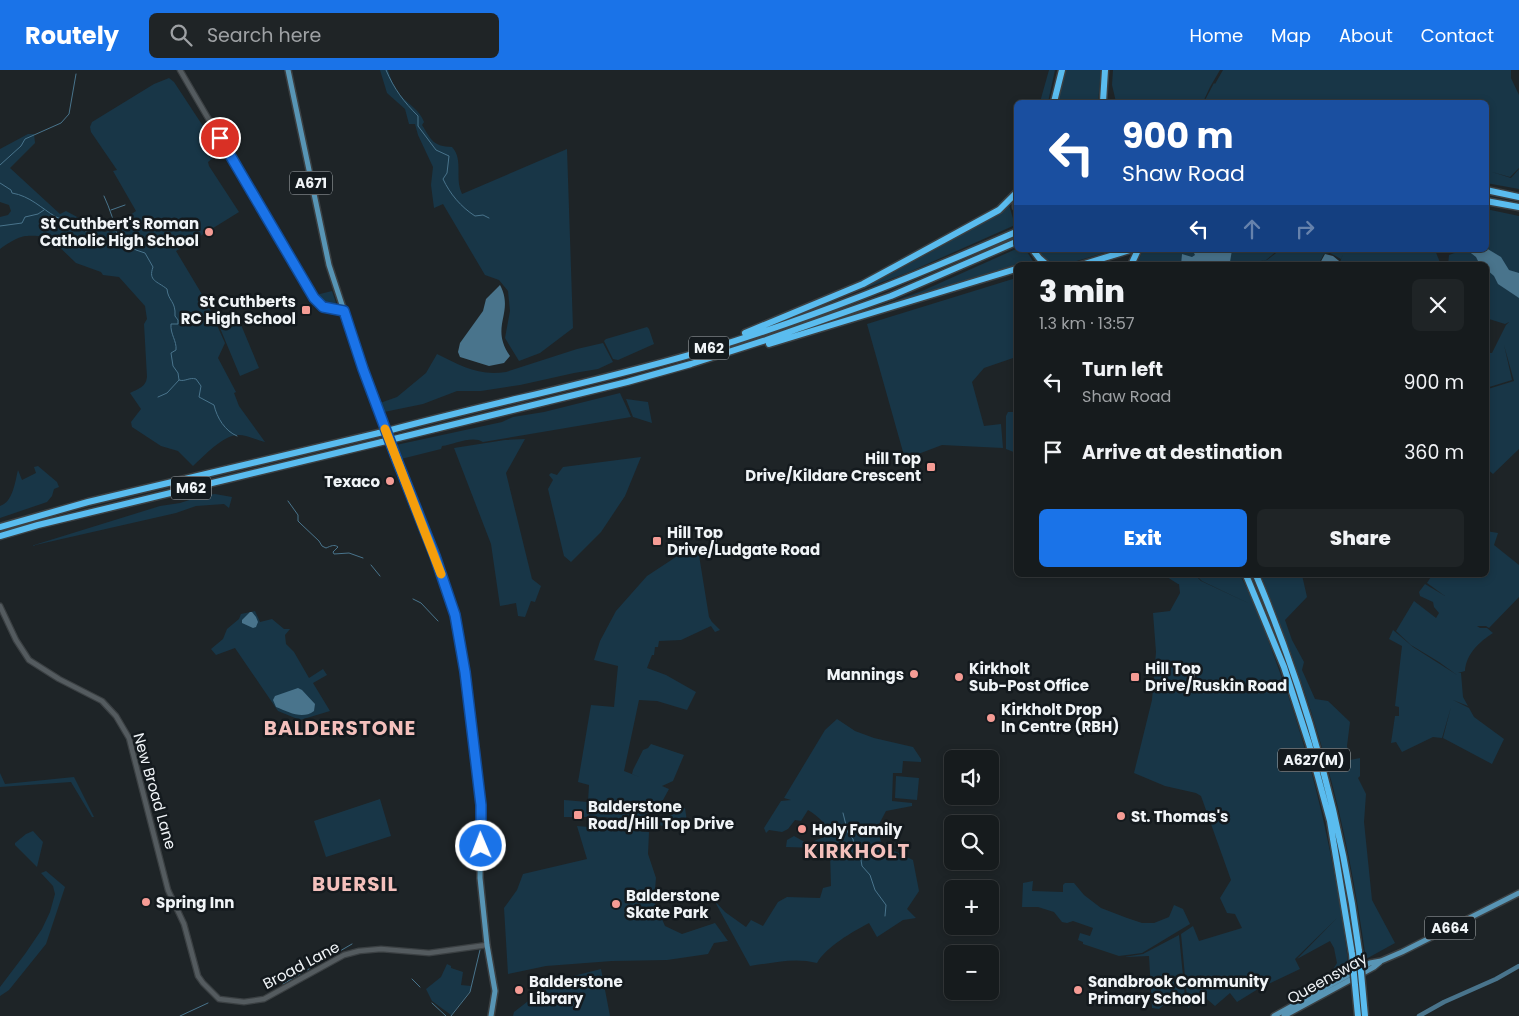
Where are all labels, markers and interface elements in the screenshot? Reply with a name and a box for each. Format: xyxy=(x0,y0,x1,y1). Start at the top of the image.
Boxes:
search box xyxy=(149,13,499,58)
text: Routely xyxy=(25,19,119,52)
icon: search xyxy=(167,21,195,49)
text: Search here xyxy=(207,22,321,49)
text: Home xyxy=(1189,23,1243,48)
text: Map xyxy=(1271,23,1311,48)
text: About xyxy=(1339,23,1393,48)
text: Contact xyxy=(1421,23,1494,48)
text: 900 m xyxy=(1122,111,1234,160)
pin xyxy=(199,117,241,159)
icon: left xyxy=(1039,120,1104,185)
icon: arrive xyxy=(206,124,234,152)
text: Shaw Road xyxy=(1122,158,1245,189)
road number: A671 xyxy=(290,172,332,195)
place label: St Cuthbert's Roman Catholic High School xyxy=(40,213,199,251)
icon: left xyxy=(1185,215,1213,243)
icon: ahead xyxy=(1238,215,1266,243)
icon: right xyxy=(1291,215,1319,243)
marker: St Cuthbert's Roman Catholic High School xyxy=(203,226,215,238)
text: 3 min xyxy=(1039,270,1125,313)
button: close xyxy=(1412,279,1464,331)
place label: St Cuthberts RC High School xyxy=(181,291,296,329)
marker: St Cuthberts RC High School xyxy=(300,304,312,316)
text: 1.3 km · 13:57 xyxy=(1039,312,1135,335)
road number: M62 xyxy=(689,336,729,360)
text: Turn left xyxy=(1082,356,1163,383)
icon: left xyxy=(1039,368,1067,396)
text: 900 m xyxy=(1404,369,1464,396)
text: Shaw Road xyxy=(1082,385,1171,408)
icon: arrive xyxy=(1039,438,1067,466)
text: Arrive at destination xyxy=(1082,439,1283,466)
text: 360 m xyxy=(1404,439,1464,466)
place label: Hill Top Drive/Kildare Crescent xyxy=(745,448,921,486)
marker: Hill Top Drive/Kildare Crescent xyxy=(925,461,937,473)
place label: Texaco xyxy=(324,471,380,492)
marker: Texaco xyxy=(384,475,396,487)
road number: M62 xyxy=(171,476,211,499)
button: Exit xyxy=(1039,509,1247,567)
button: Share xyxy=(1257,509,1464,567)
place label: Hill Top Drive/Ludgate Road xyxy=(667,522,820,560)
marker: Hill Top Drive/Ludgate Road xyxy=(651,535,663,547)
place label: Kirkholt Sub-Post Office xyxy=(969,658,1089,696)
place label: Hill Top Drive/Ruskin Road xyxy=(1145,658,1287,696)
place label: Mannings xyxy=(827,664,904,685)
marker: Mannings xyxy=(908,668,920,680)
marker: Kirkholt Sub-Post Office xyxy=(953,671,965,683)
marker: Hill Top Drive/Ruskin Road xyxy=(1129,671,1141,683)
place label: Kirkholt Drop In Centre (RBH) xyxy=(1001,699,1119,737)
marker: Kirkholt Drop In Centre (RBH) xyxy=(985,712,997,724)
district label: BALDERSTONE xyxy=(264,714,416,742)
street label: New Broad Lane xyxy=(128,730,182,852)
road number: A627(M) xyxy=(1278,748,1350,772)
map controls xyxy=(944,750,999,1000)
button: sound xyxy=(944,750,999,805)
place label: Balderstone Road/Hill Top Drive xyxy=(588,796,734,834)
place label: St. Thomas's xyxy=(1131,806,1228,827)
marker: Balderstone Road/Hill Top Drive xyxy=(572,809,584,821)
marker: St. Thomas's xyxy=(1115,810,1127,822)
button: search xyxy=(944,815,999,870)
position arrow xyxy=(454,819,506,871)
place label: Holy Family xyxy=(812,819,903,840)
marker: Holy Family xyxy=(796,823,808,835)
district label: KIRKHOLT xyxy=(804,837,910,865)
district label: BUERSIL xyxy=(312,870,398,898)
button: + xyxy=(944,880,999,935)
place label: Balderstone Skate Park xyxy=(626,885,720,923)
place label: Spring Inn xyxy=(156,892,234,913)
marker: Spring Inn xyxy=(140,896,152,908)
marker: Balderstone Skate Park xyxy=(610,898,622,910)
road number: A664 xyxy=(1425,916,1475,940)
street label: Broad Lane xyxy=(259,936,343,994)
button: − xyxy=(944,945,999,1000)
street label: Queensway xyxy=(1283,947,1371,1009)
place label: Balderstone Library xyxy=(529,971,623,1009)
place label: Sandbrook Community Primary School xyxy=(1088,971,1269,1009)
marker: Balderstone Library xyxy=(513,984,525,996)
marker: Sandbrook Community Primary School xyxy=(1072,984,1084,996)

